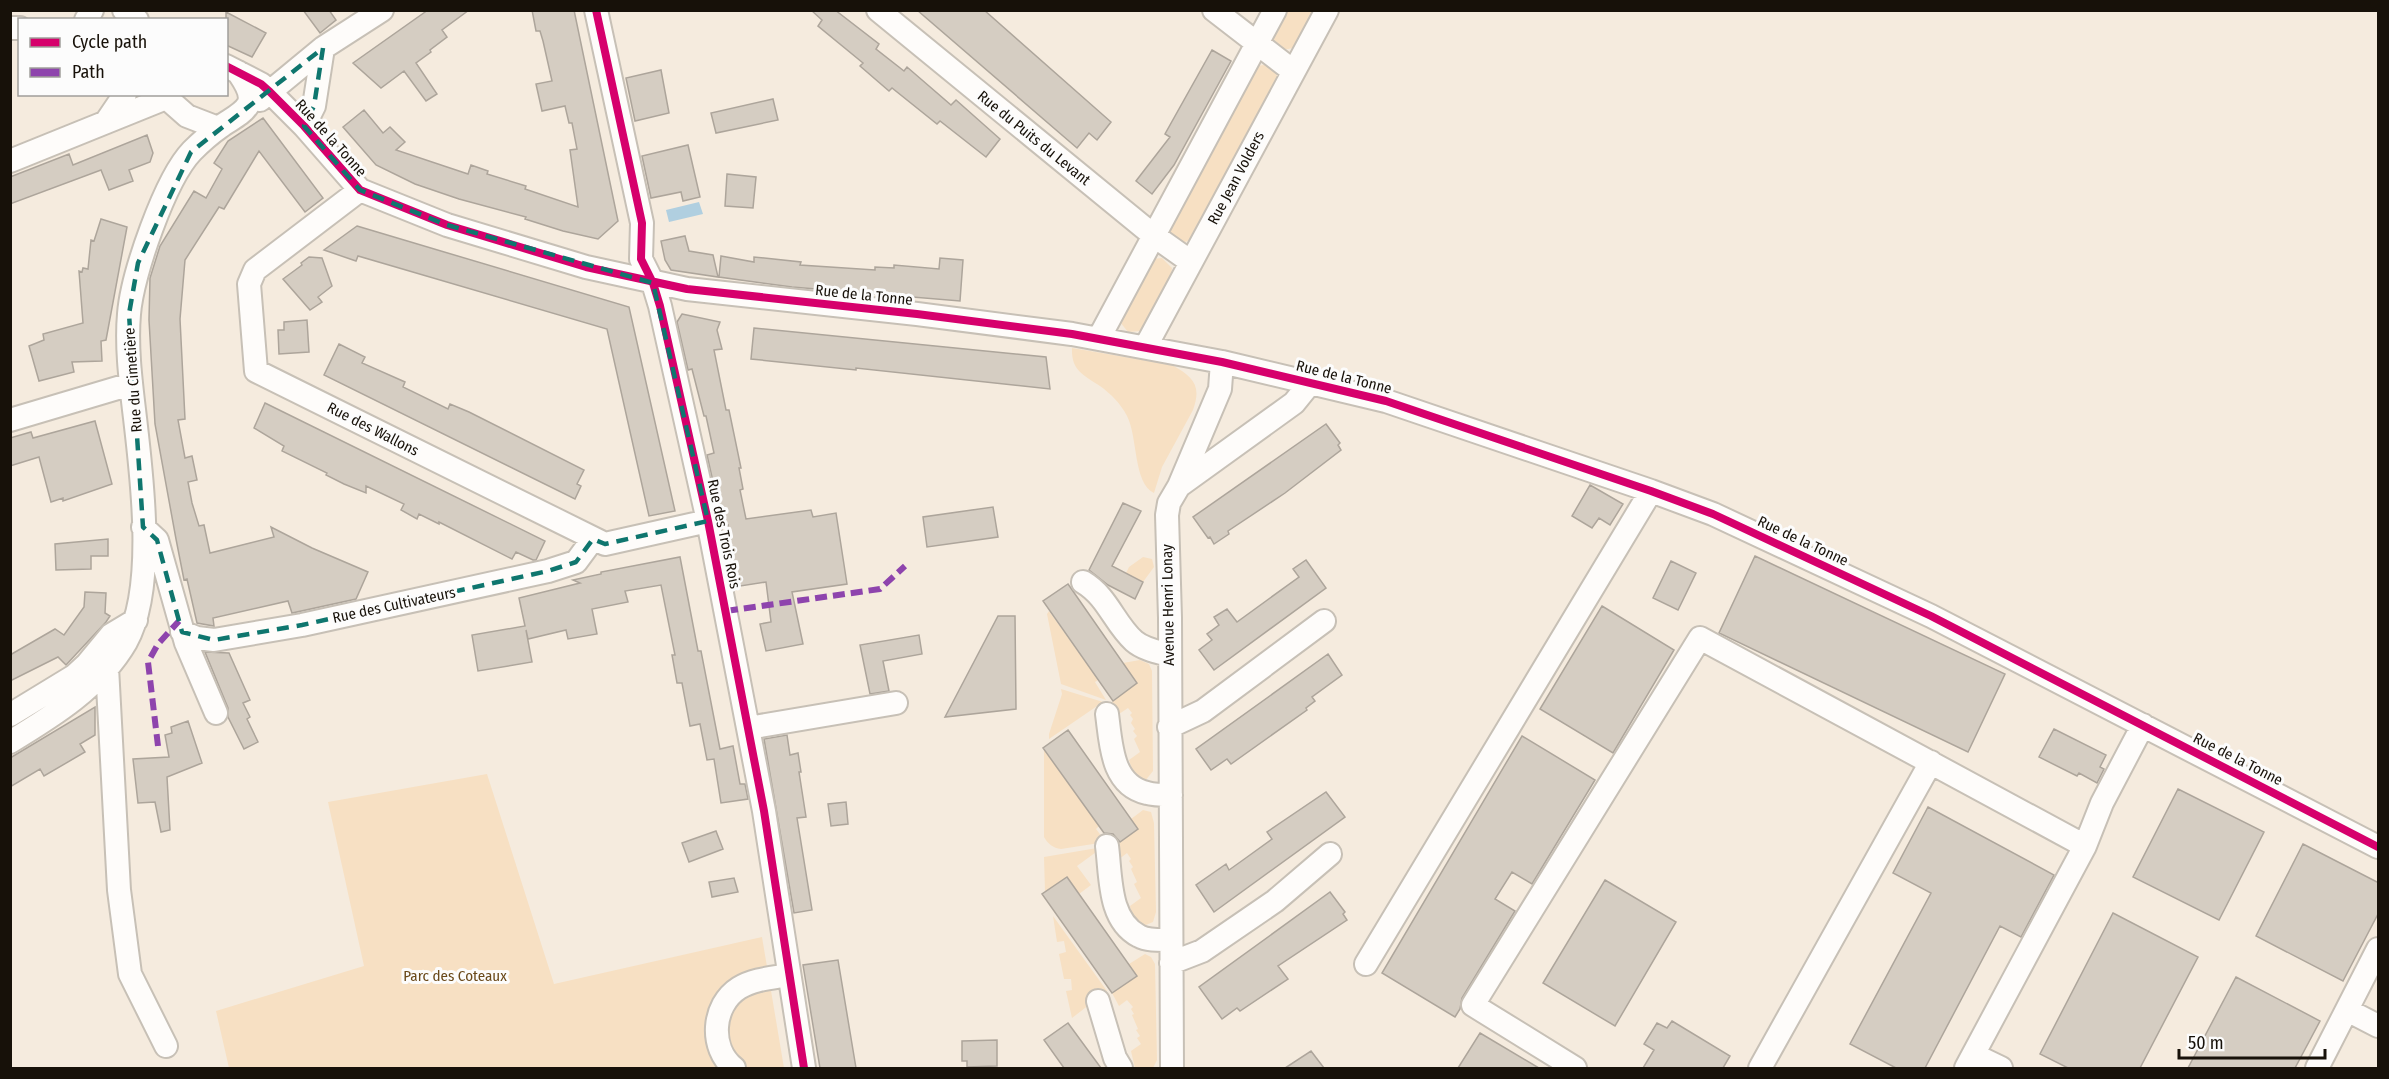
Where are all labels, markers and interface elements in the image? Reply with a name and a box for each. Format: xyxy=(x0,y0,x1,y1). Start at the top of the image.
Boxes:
legend xyxy=(18,18,228,96)
text: Cycle path xyxy=(72,31,147,53)
text: Path xyxy=(72,61,105,83)
street label: Rue du Puits du Levant xyxy=(974,87,1094,189)
street label: Rue de la Tonne xyxy=(292,96,370,180)
street label: Rue Jean Volders xyxy=(1204,128,1268,228)
street label: Rue de la Tonne xyxy=(814,281,914,309)
street label: Rue du Cimetière xyxy=(120,327,146,433)
street label: Rue de la Tonne xyxy=(1294,356,1394,398)
street label: Rue des Wallons xyxy=(324,398,422,460)
street label: Rue des Trois Rois xyxy=(704,478,744,590)
street label: Rue de la Tonne xyxy=(1755,512,1851,570)
street label: Avenue Henri Lonay xyxy=(1158,544,1178,666)
street label: Rue des Cultivateurs xyxy=(331,583,457,627)
street label: Rue de la Tonne xyxy=(2190,729,2286,789)
park label: Parc des Coteaux xyxy=(403,967,507,985)
scale bar xyxy=(2179,1022,2324,1060)
text: 50 m xyxy=(2188,1032,2224,1054)

